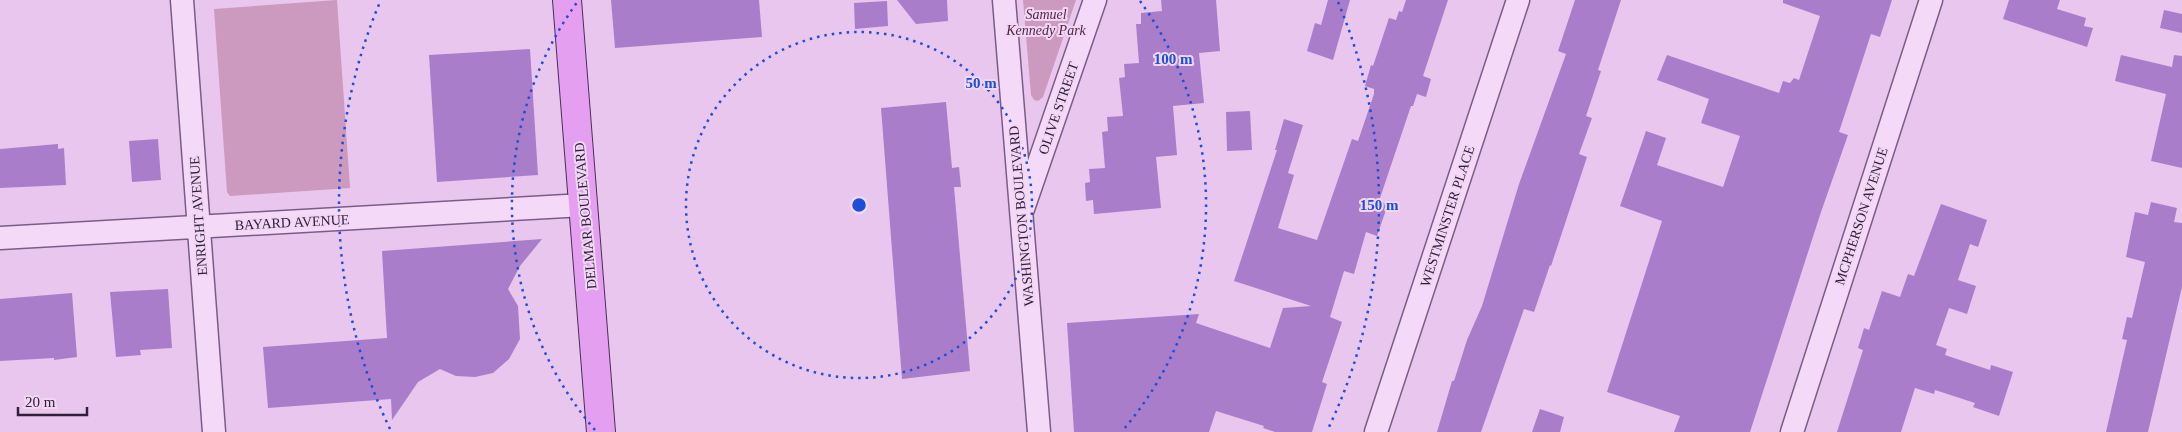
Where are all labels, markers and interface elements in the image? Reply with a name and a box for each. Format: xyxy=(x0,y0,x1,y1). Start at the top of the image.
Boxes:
park label: Samuel Kennedy Park xyxy=(1005,7,1087,38)
text: 100 m xyxy=(1154,51,1193,67)
street label: OLIVE STREET xyxy=(1036,60,1081,156)
text: 50 m xyxy=(965,75,997,91)
street label: WASHINGTON BOULEVARD xyxy=(1006,125,1037,307)
street label: DELMAR BOULEVARD xyxy=(572,142,599,290)
street label: WESTMINSTER PLACE xyxy=(1418,144,1477,289)
street label: MCPHERSON AVENUE xyxy=(1832,145,1891,287)
street label: ENRIGHT AVENUE xyxy=(187,156,210,276)
centre of rings xyxy=(850,196,868,214)
text: 150 m xyxy=(1360,197,1399,213)
street label: BAYARD AVENUE xyxy=(234,212,350,233)
scale bar xyxy=(18,384,86,416)
text: 20 m xyxy=(25,394,56,410)

